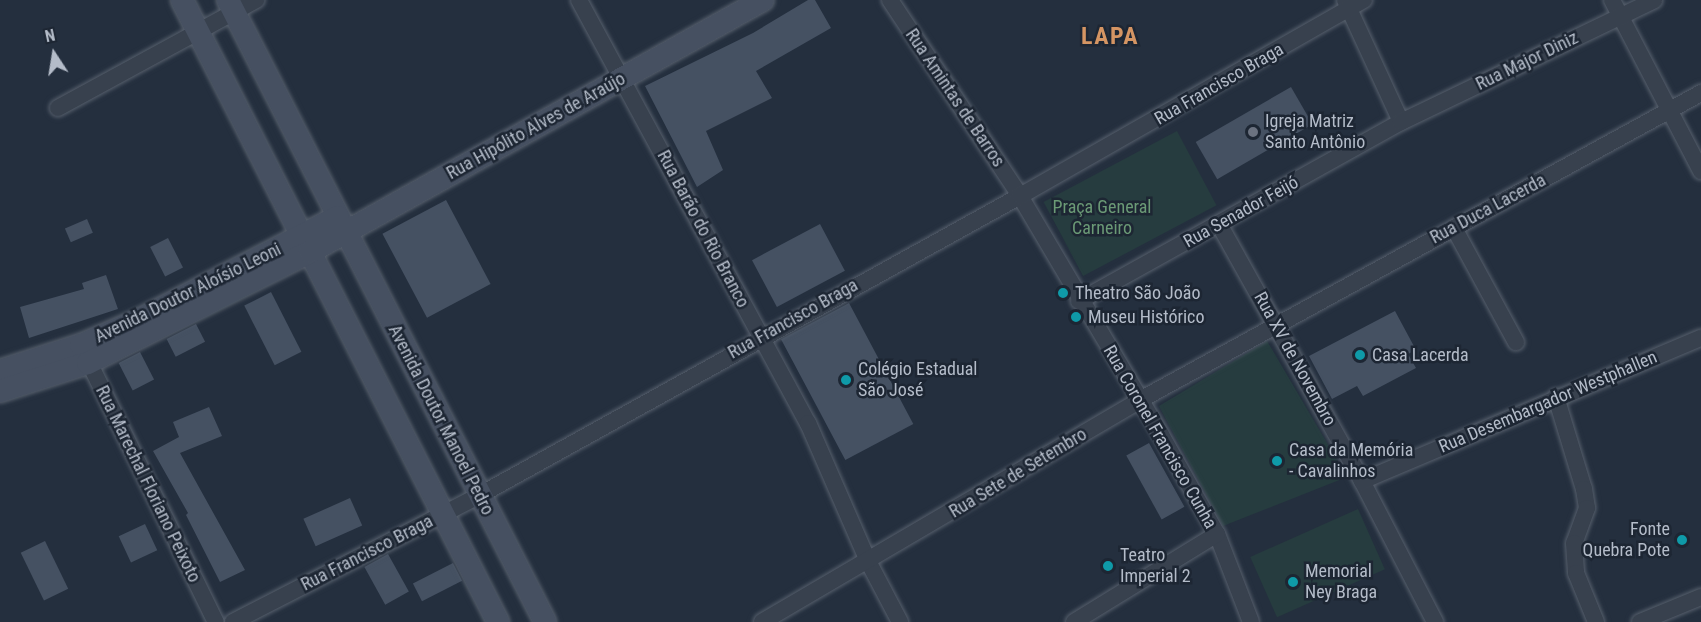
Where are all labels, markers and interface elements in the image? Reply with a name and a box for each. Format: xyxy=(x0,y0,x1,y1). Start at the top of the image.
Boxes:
district label: LAPA xyxy=(1081,23,1139,51)
north arrow xyxy=(24,24,84,84)
street label: Rua Amintas de Barros xyxy=(901,25,1009,171)
text: N xyxy=(43,26,57,46)
street label: Rua Major Diniz xyxy=(1472,27,1582,95)
street label: Rua Francisco Braga xyxy=(1151,38,1287,130)
street label: Rua Hipólito Alves de Araújo xyxy=(443,68,629,184)
place label: Igreja Matriz Santo Antônio xyxy=(1265,111,1365,154)
marker: Igreja Matriz Santo Antônio xyxy=(1246,125,1260,139)
street label: Rua Barão do Rio Branco xyxy=(652,147,754,311)
street label: Rua Duca Lacerda xyxy=(1426,169,1550,249)
street label: Rua Senador Feijó xyxy=(1180,172,1302,252)
park label: Praça General Carneiro xyxy=(1053,197,1151,240)
street label: Avenida Doutor Aloísio Leoni xyxy=(91,238,285,348)
street label: Rua Francisco Braga xyxy=(724,274,862,364)
place label: Theatro São João xyxy=(1075,282,1200,304)
marker: Theatro São João xyxy=(1056,286,1070,300)
street label: Rua XV de Novembro xyxy=(1249,288,1341,430)
place label: Museu Histórico xyxy=(1088,306,1204,328)
marker: Museu Histórico xyxy=(1069,310,1083,324)
street label: Avenida Doutor Manoel Pedro xyxy=(384,321,498,519)
street label: Rua Coronel Francisco Cunha xyxy=(1099,342,1221,532)
place label: Casa Lacerda xyxy=(1372,344,1469,366)
street label: Rua Desembargador Westphallen xyxy=(1436,346,1660,458)
marker: Casa Lacerda xyxy=(1353,348,1367,362)
place label: Colégio Estadual São José xyxy=(858,359,977,401)
marker: Colégio Estadual São José xyxy=(839,373,853,387)
street label: Rua Marechal Floriano Peixoto xyxy=(91,382,205,586)
street label: Rua Sete de Setembro xyxy=(945,423,1091,523)
place label: Casa da Memória - Cavalinhos xyxy=(1289,440,1413,482)
marker: Casa da Memória - Cavalinhos xyxy=(1270,454,1284,468)
street label: Rua Francisco Braga xyxy=(297,510,437,596)
place label: Fonte Quebra Pote xyxy=(1583,519,1670,562)
marker: Fonte Quebra Pote xyxy=(1675,533,1689,547)
place label: Teatro Imperial 2 xyxy=(1120,545,1191,588)
marker: Teatro Imperial 2 xyxy=(1101,559,1115,573)
place label: Memorial Ney Braga xyxy=(1305,561,1377,604)
marker: Memorial Ney Braga xyxy=(1286,575,1300,589)

